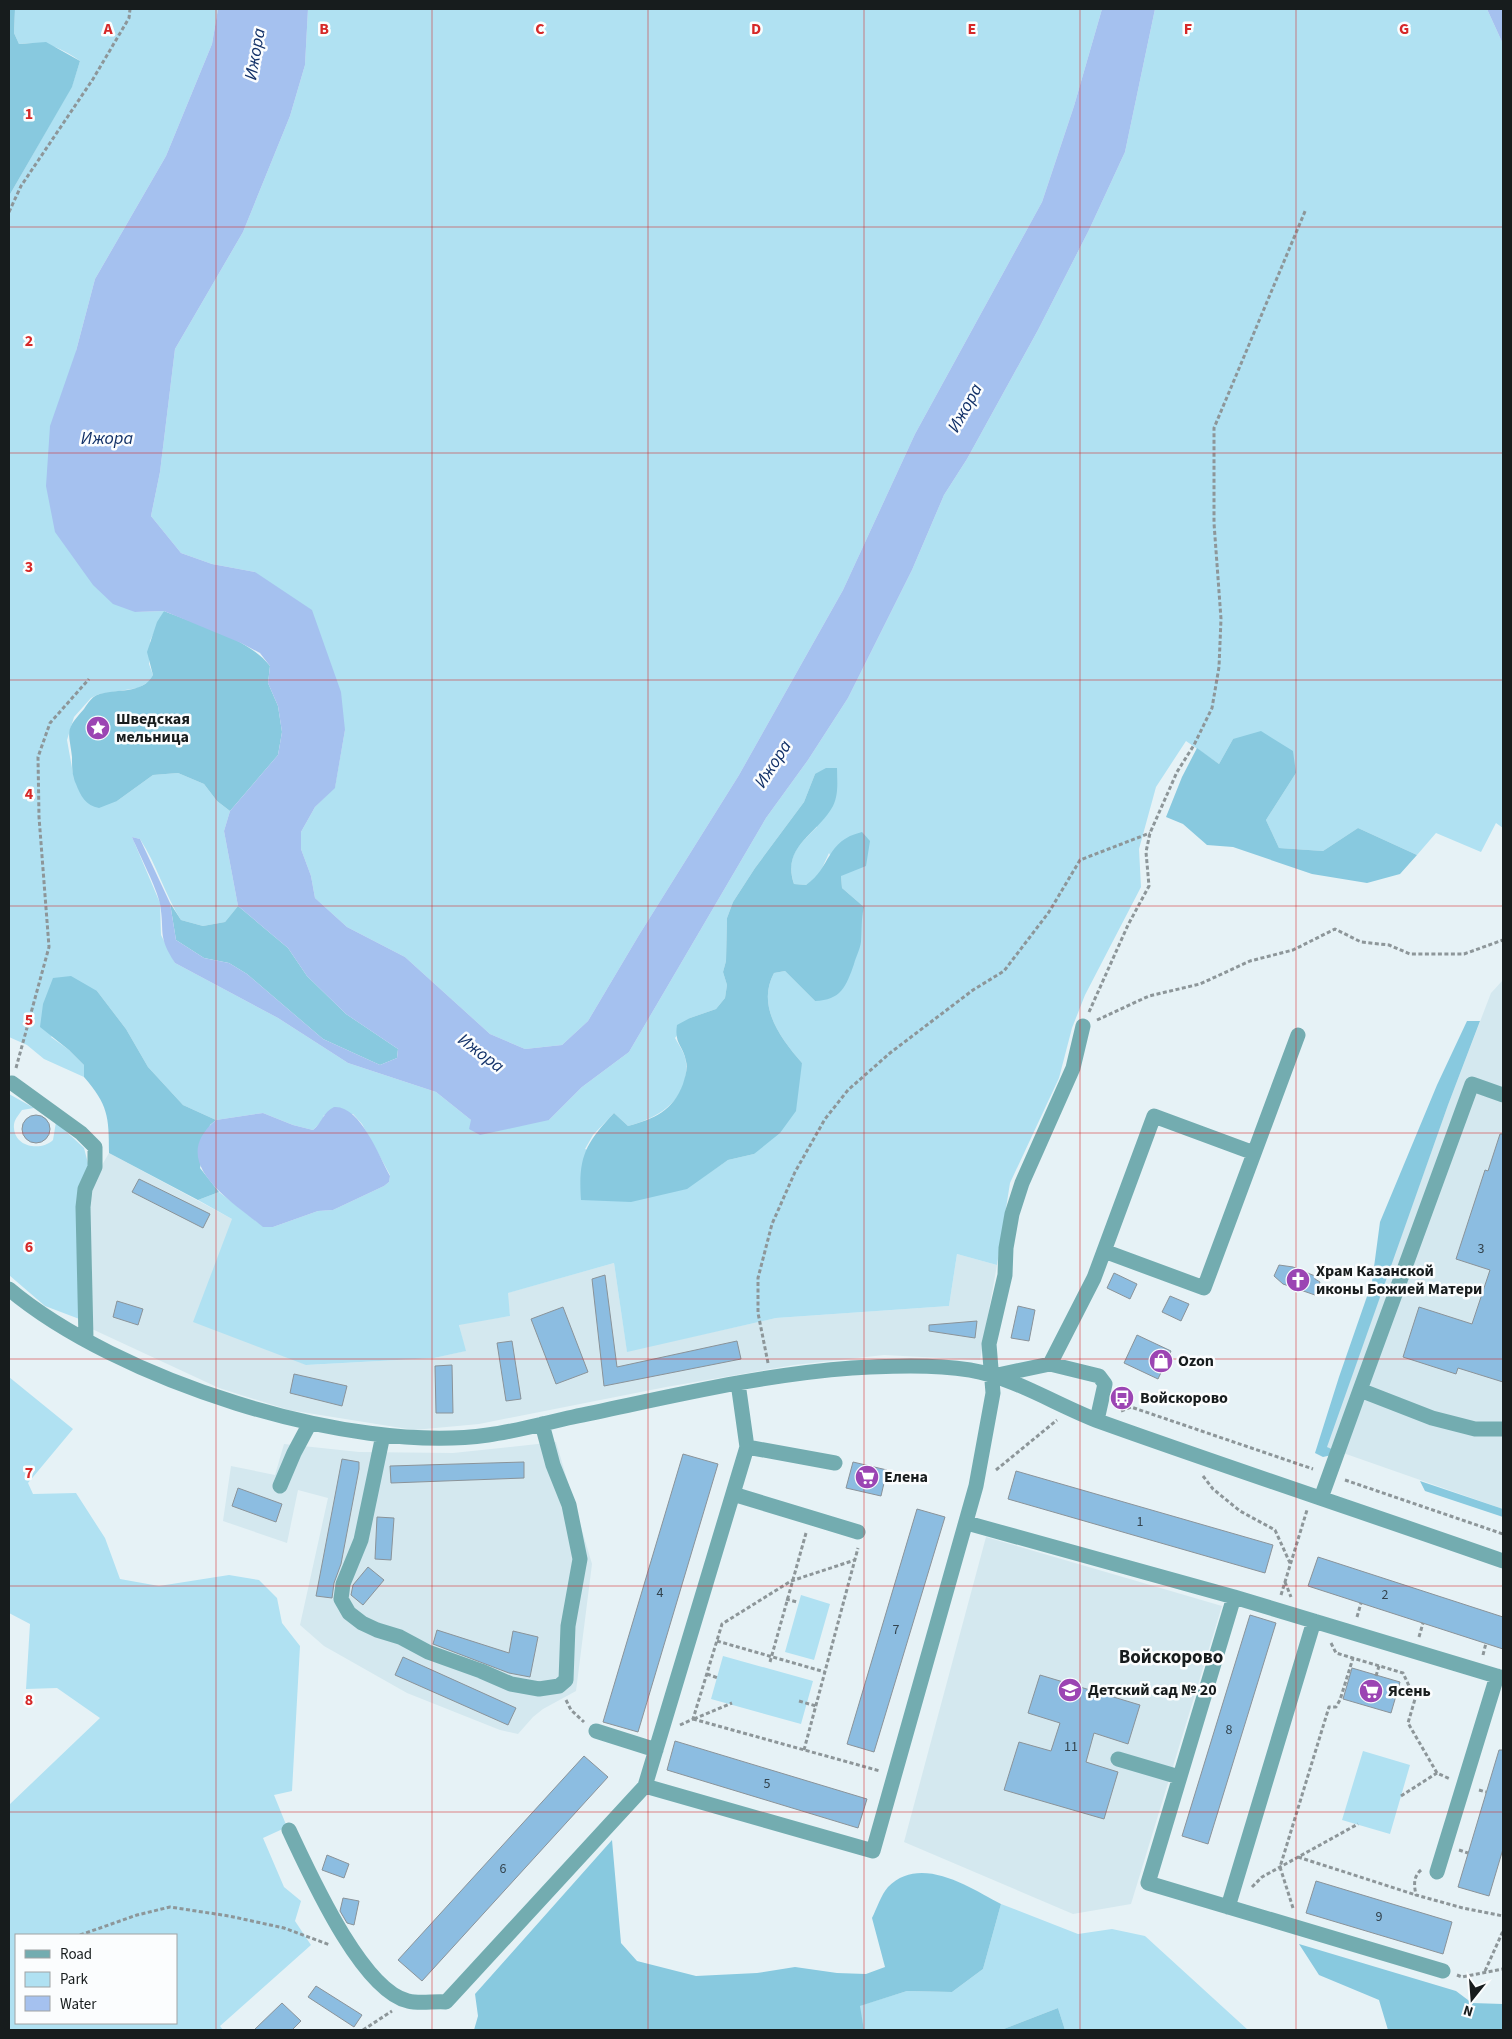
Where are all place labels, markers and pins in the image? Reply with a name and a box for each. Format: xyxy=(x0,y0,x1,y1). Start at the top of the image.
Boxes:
place label: Шведская мельница xyxy=(116,708,190,748)
place icon: Шведская мельница xyxy=(85,715,111,741)
place label: Храм Казанской иконы Божией Матери xyxy=(1316,1260,1482,1300)
church icon: Храм Казанской иконы Божией Матери xyxy=(1285,1267,1311,1293)
shop icon: Ozon xyxy=(1148,1348,1174,1374)
place label: Ozon xyxy=(1178,1350,1214,1372)
bus stop icon: Войскорово xyxy=(1109,1385,1135,1411)
place label: Войскорово xyxy=(1140,1387,1228,1409)
supermarket icon: Елена xyxy=(854,1464,880,1490)
place label: Елена xyxy=(884,1466,928,1488)
school or university icon: Детский сад № 20 xyxy=(1057,1677,1083,1703)
supermarket icon: Ясень xyxy=(1358,1678,1384,1704)
place label: Детский сад № 20 xyxy=(1088,1679,1217,1701)
place label: Ясень xyxy=(1388,1680,1431,1702)

